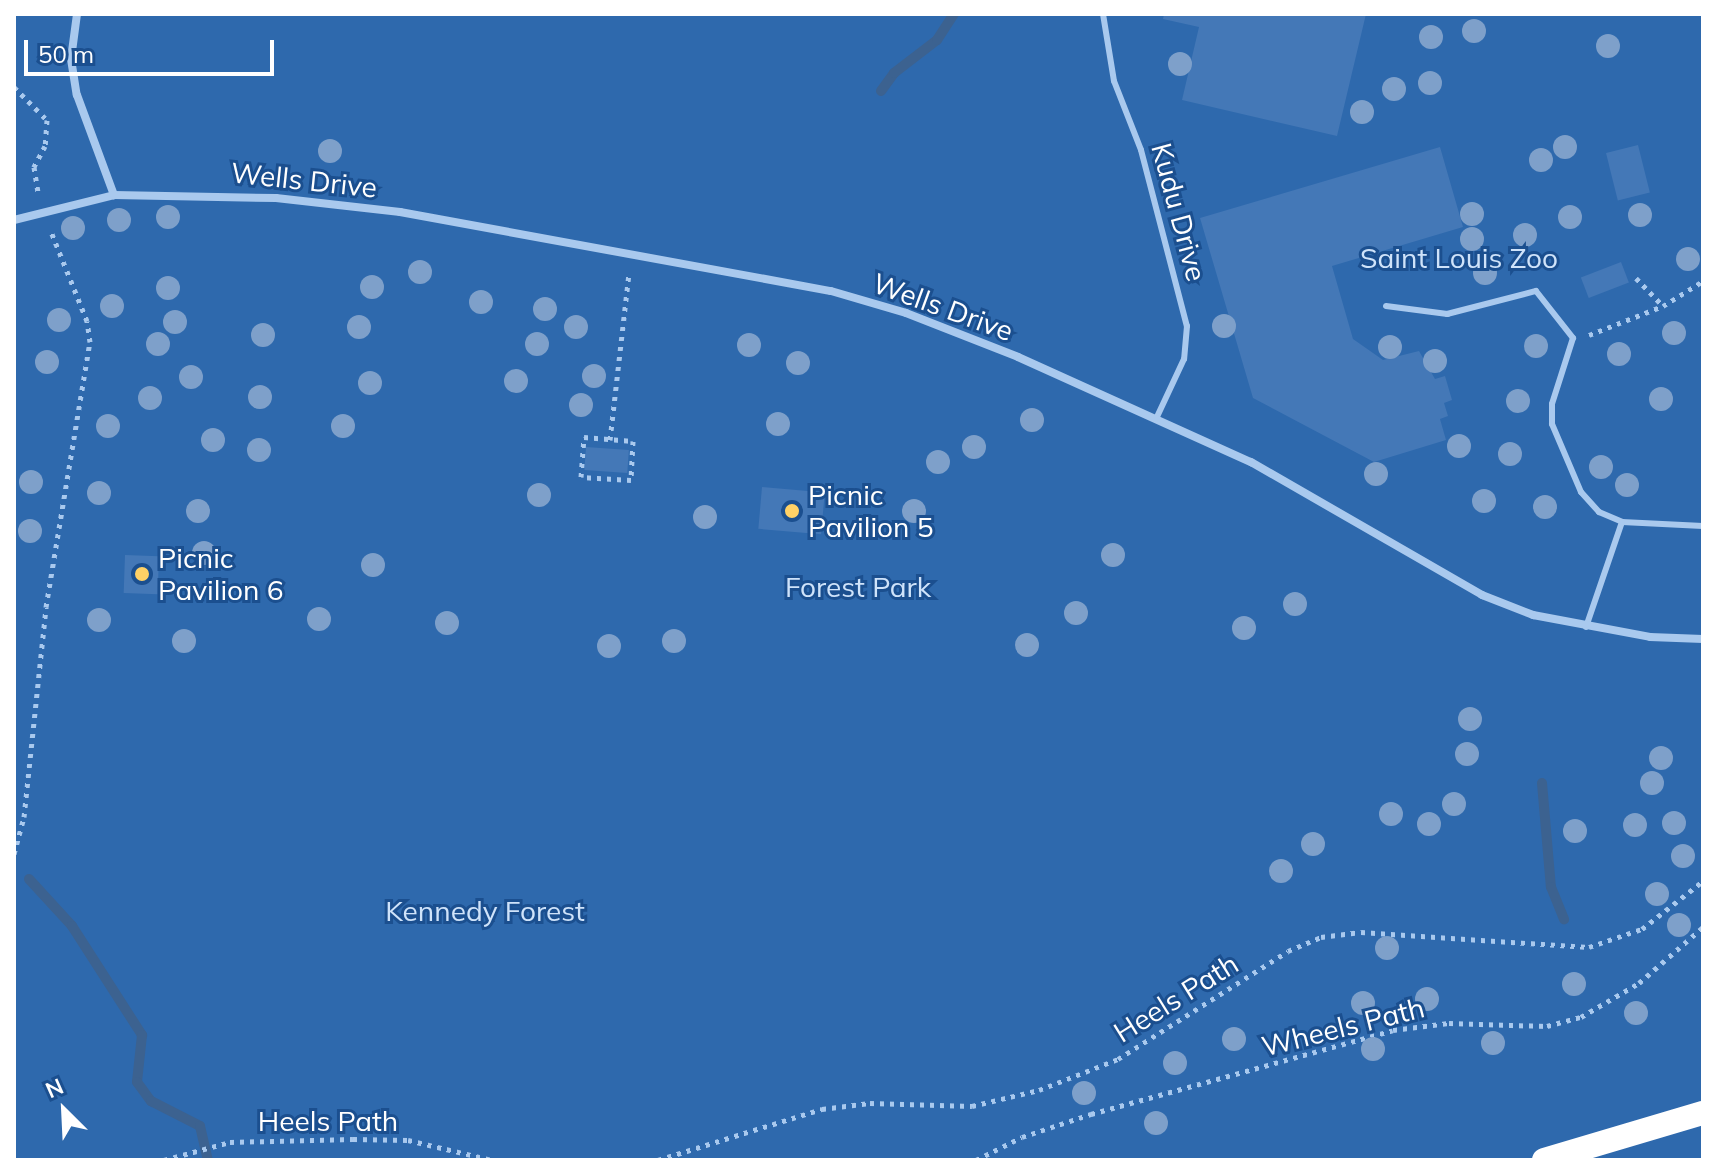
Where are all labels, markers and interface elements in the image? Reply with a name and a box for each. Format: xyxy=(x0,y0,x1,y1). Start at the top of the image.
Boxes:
scale bar xyxy=(28,24,278,74)
text: 50 m xyxy=(38,39,94,69)
street label: Kudu Drive xyxy=(1144,139,1214,285)
street label: Wells Drive xyxy=(229,156,379,204)
park label: Saint Louis Zoo xyxy=(1360,241,1558,275)
street label: Wells Drive xyxy=(868,266,1018,348)
place label: Picnic Pavilion 5 xyxy=(808,478,934,544)
marker: Picnic Pavilion 5 xyxy=(783,502,801,520)
place label: Picnic Pavilion 6 xyxy=(158,541,284,607)
marker: Picnic Pavilion 6 xyxy=(133,565,151,583)
park label: Forest Park xyxy=(785,570,931,604)
park label: Kennedy Forest xyxy=(385,894,585,928)
street label: Heels Path xyxy=(1108,947,1244,1049)
street label: Wheels Path xyxy=(1258,991,1428,1063)
north arrow xyxy=(24,1070,104,1150)
text: N xyxy=(41,1072,68,1104)
street label: Heels Path xyxy=(258,1104,398,1138)

